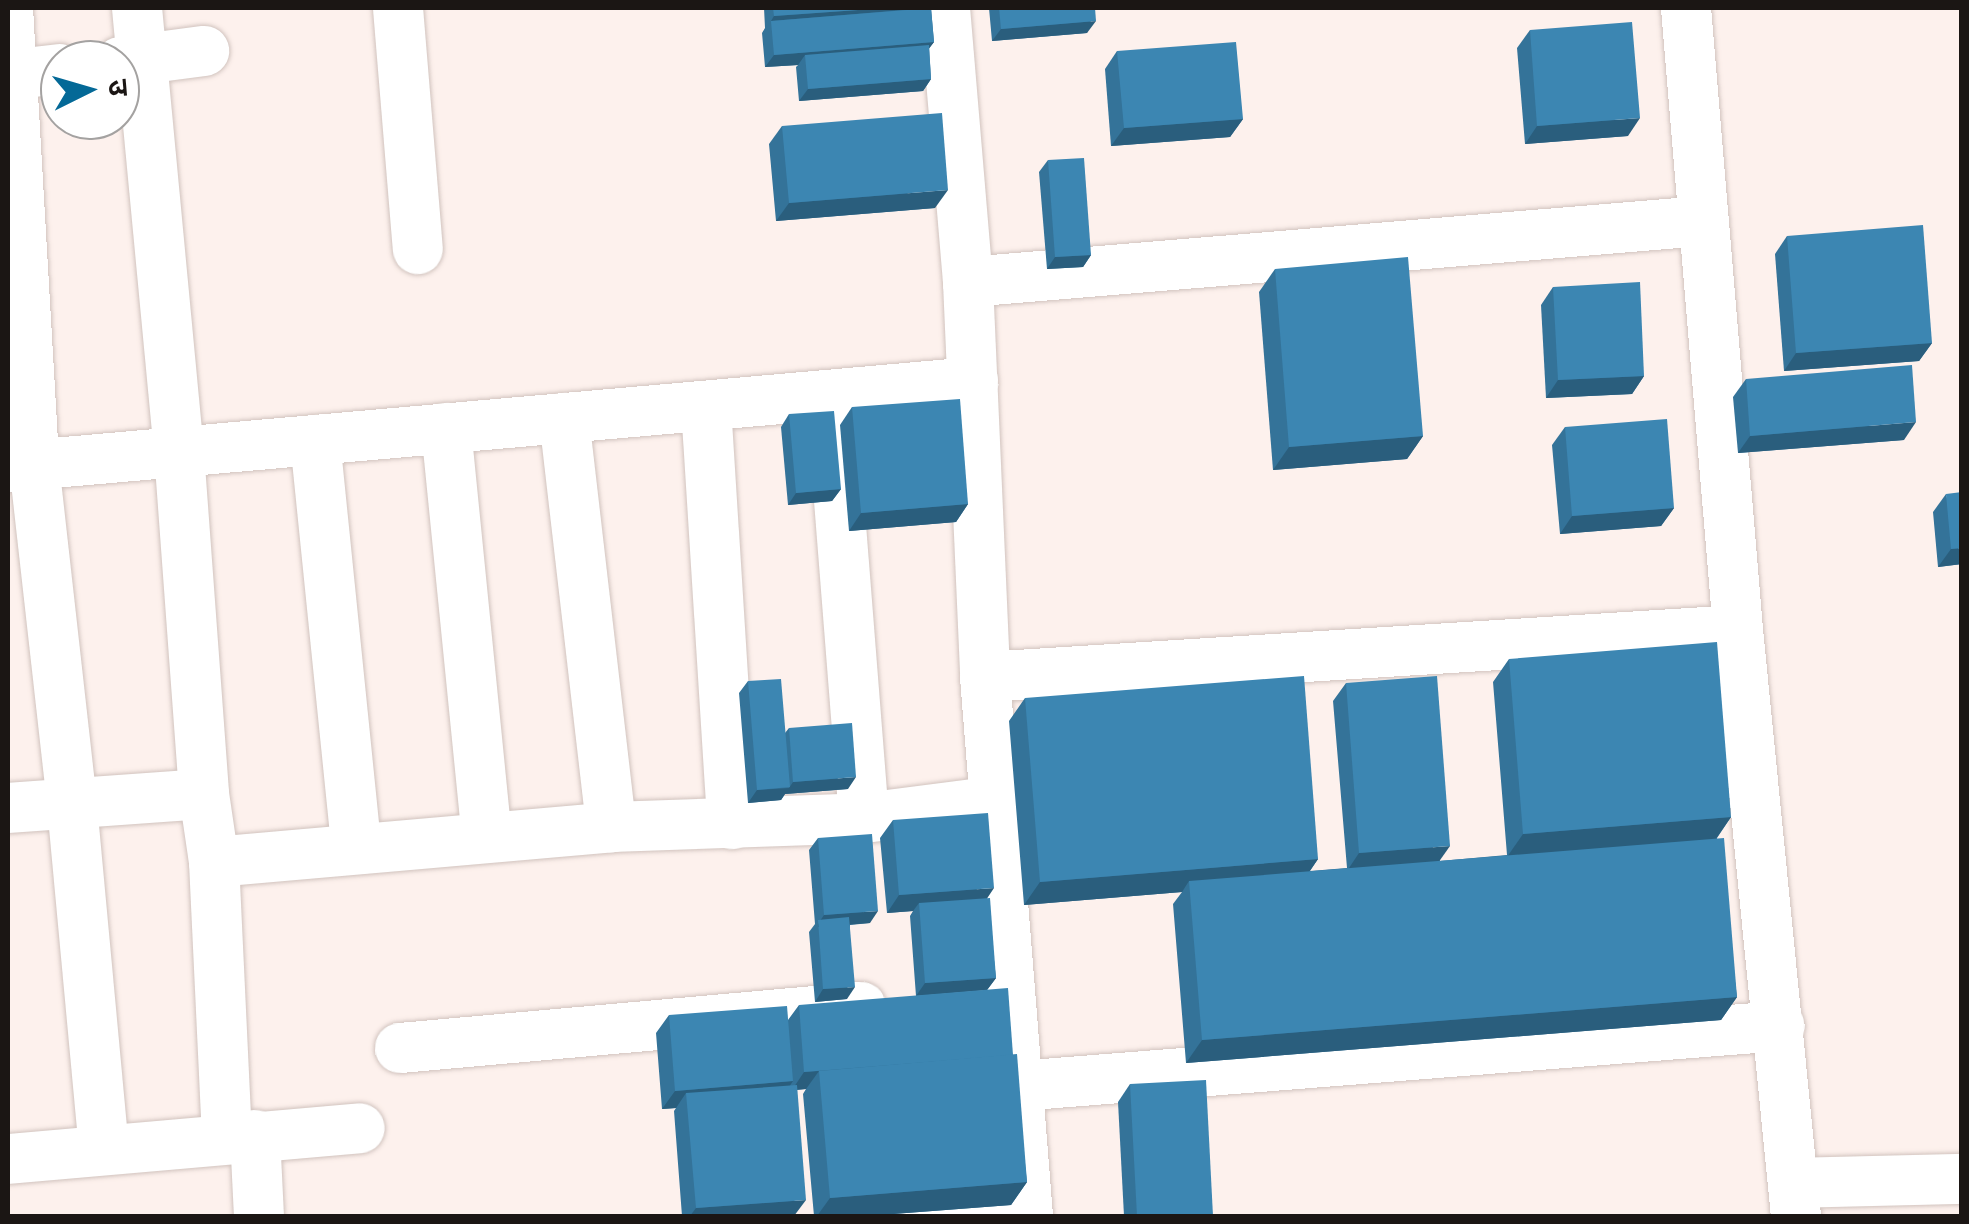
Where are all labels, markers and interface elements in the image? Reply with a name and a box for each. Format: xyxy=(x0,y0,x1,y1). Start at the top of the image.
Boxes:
north arrow xyxy=(40,40,140,140)
text: उ xyxy=(97,78,139,97)

